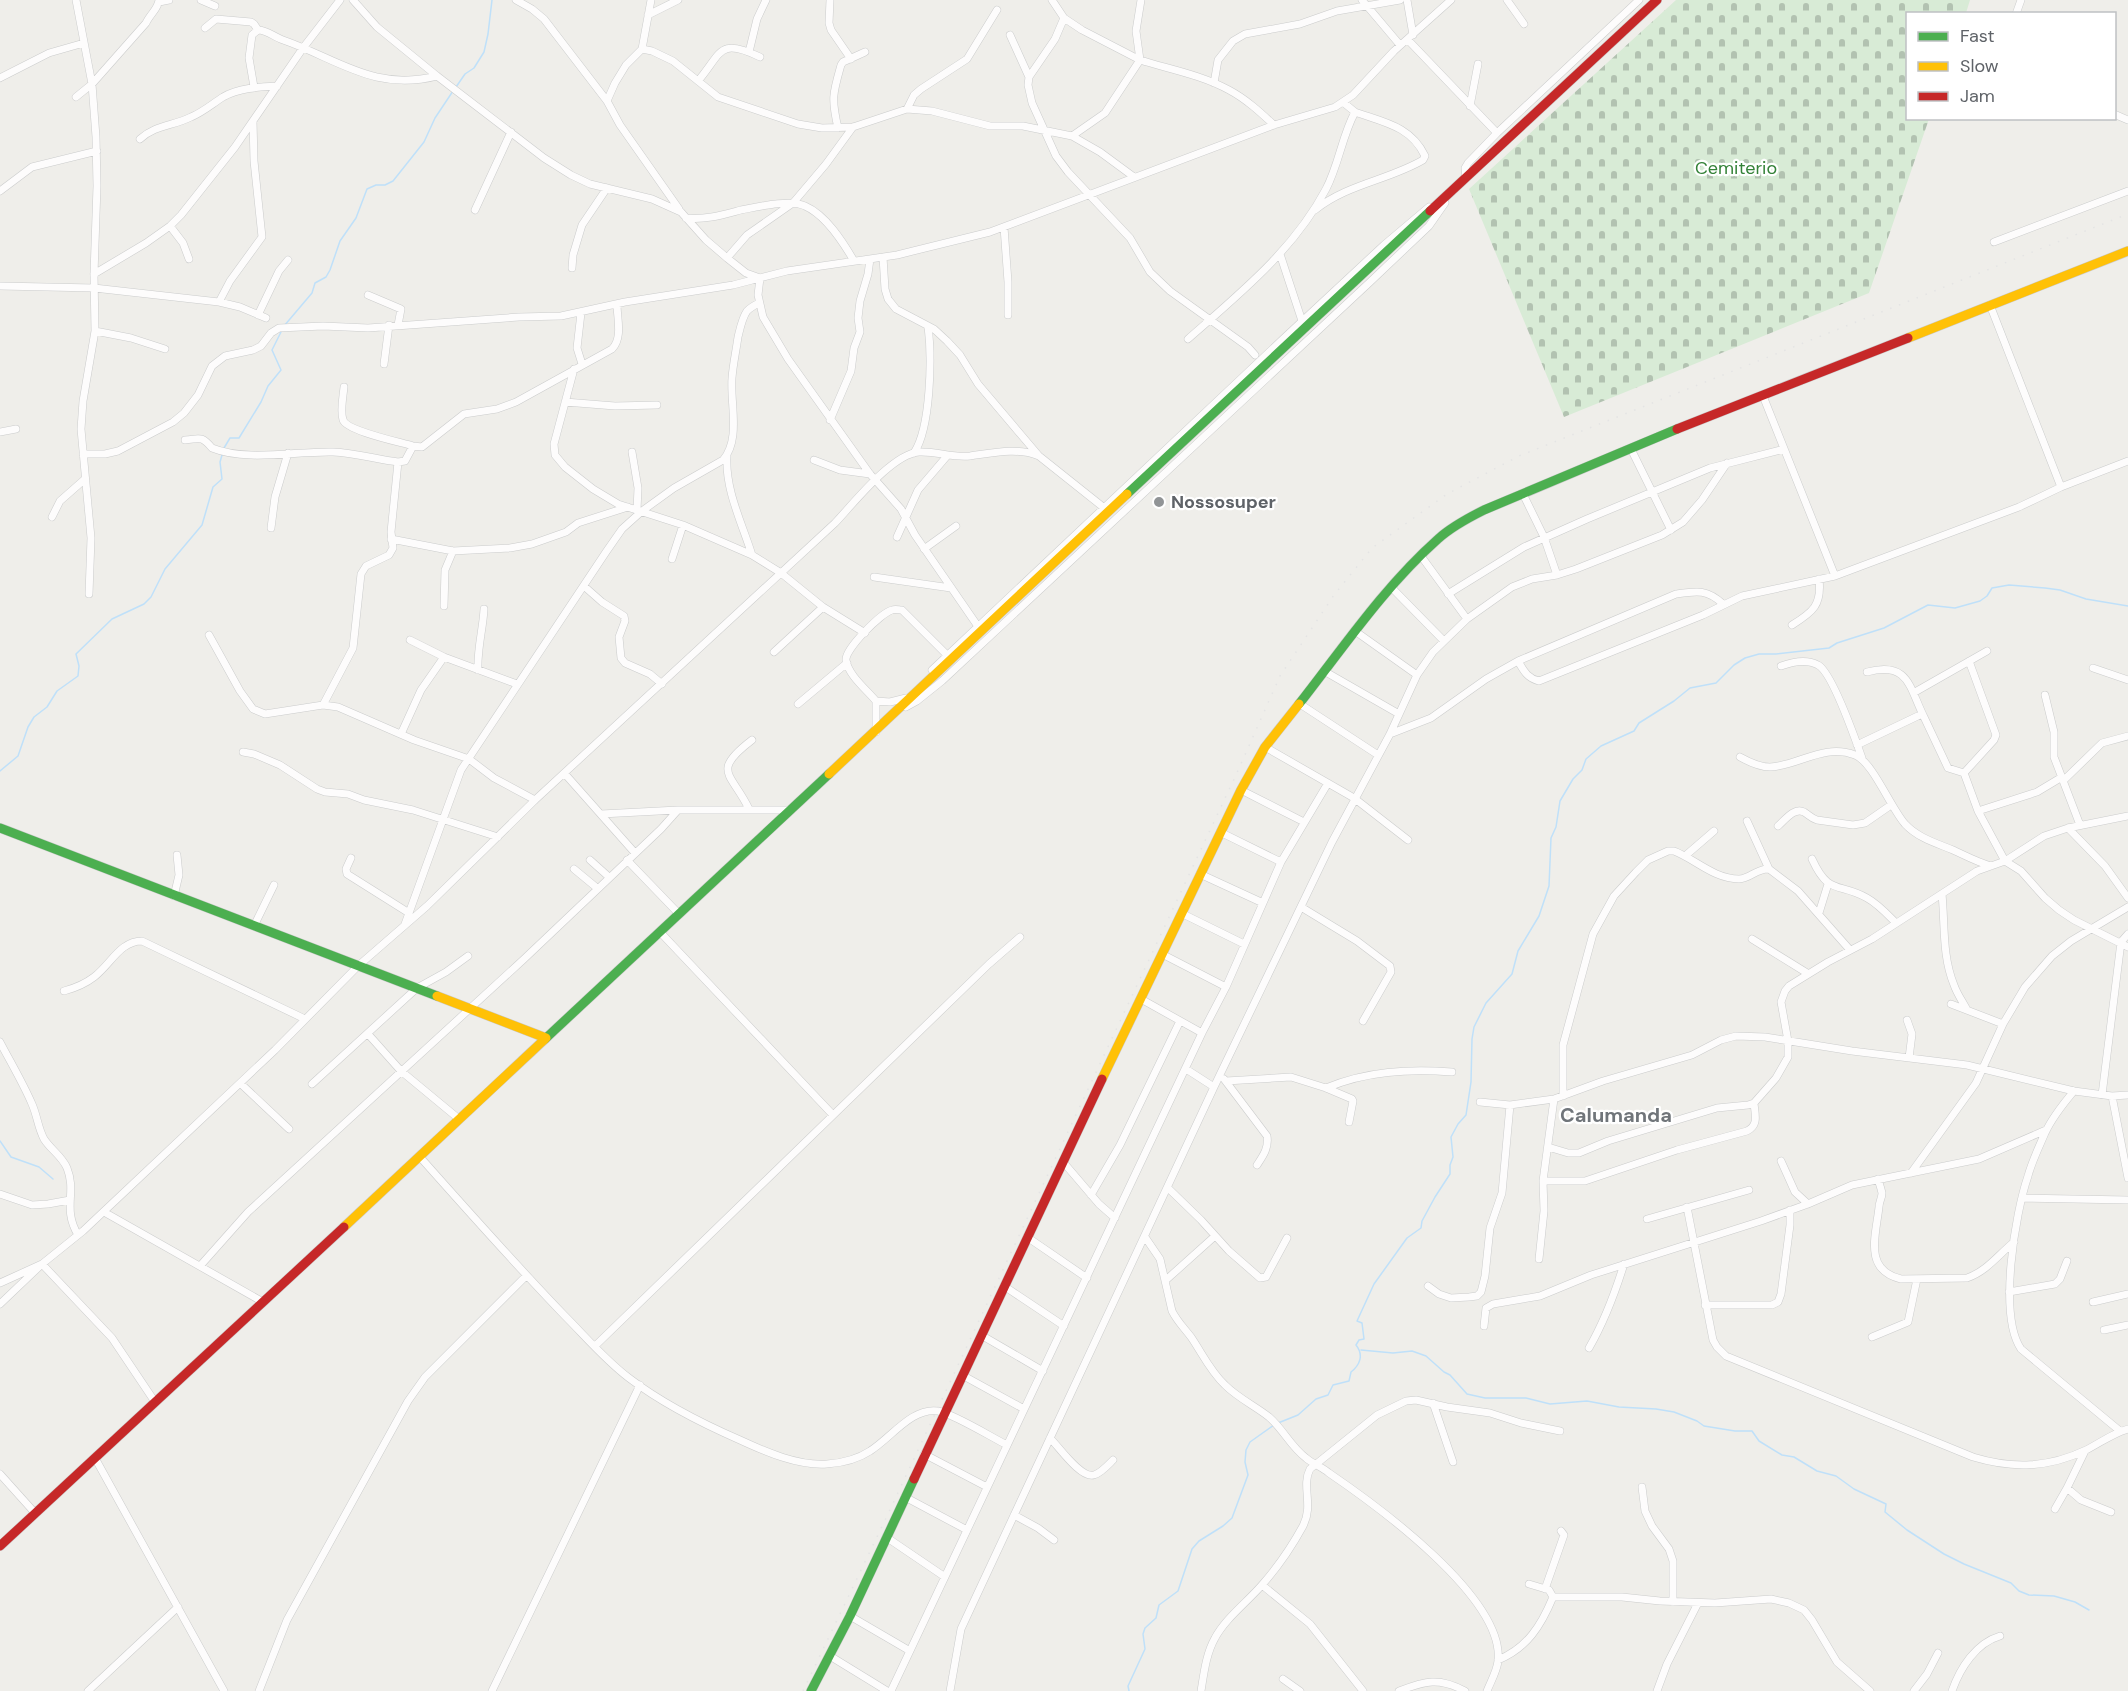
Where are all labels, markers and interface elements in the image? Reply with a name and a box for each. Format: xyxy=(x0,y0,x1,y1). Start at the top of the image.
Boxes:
legend xyxy=(1906,12,2116,120)
text: Fast xyxy=(1960,24,1995,48)
text: Slow xyxy=(1960,54,1999,78)
text: Jam xyxy=(1960,84,1995,108)
park label: Cemiterio xyxy=(1695,156,1777,180)
place label: Nossosuper xyxy=(1171,490,1276,514)
marker: Nossosuper xyxy=(1152,495,1166,509)
district label: Calumanda xyxy=(1560,1102,1672,1128)

